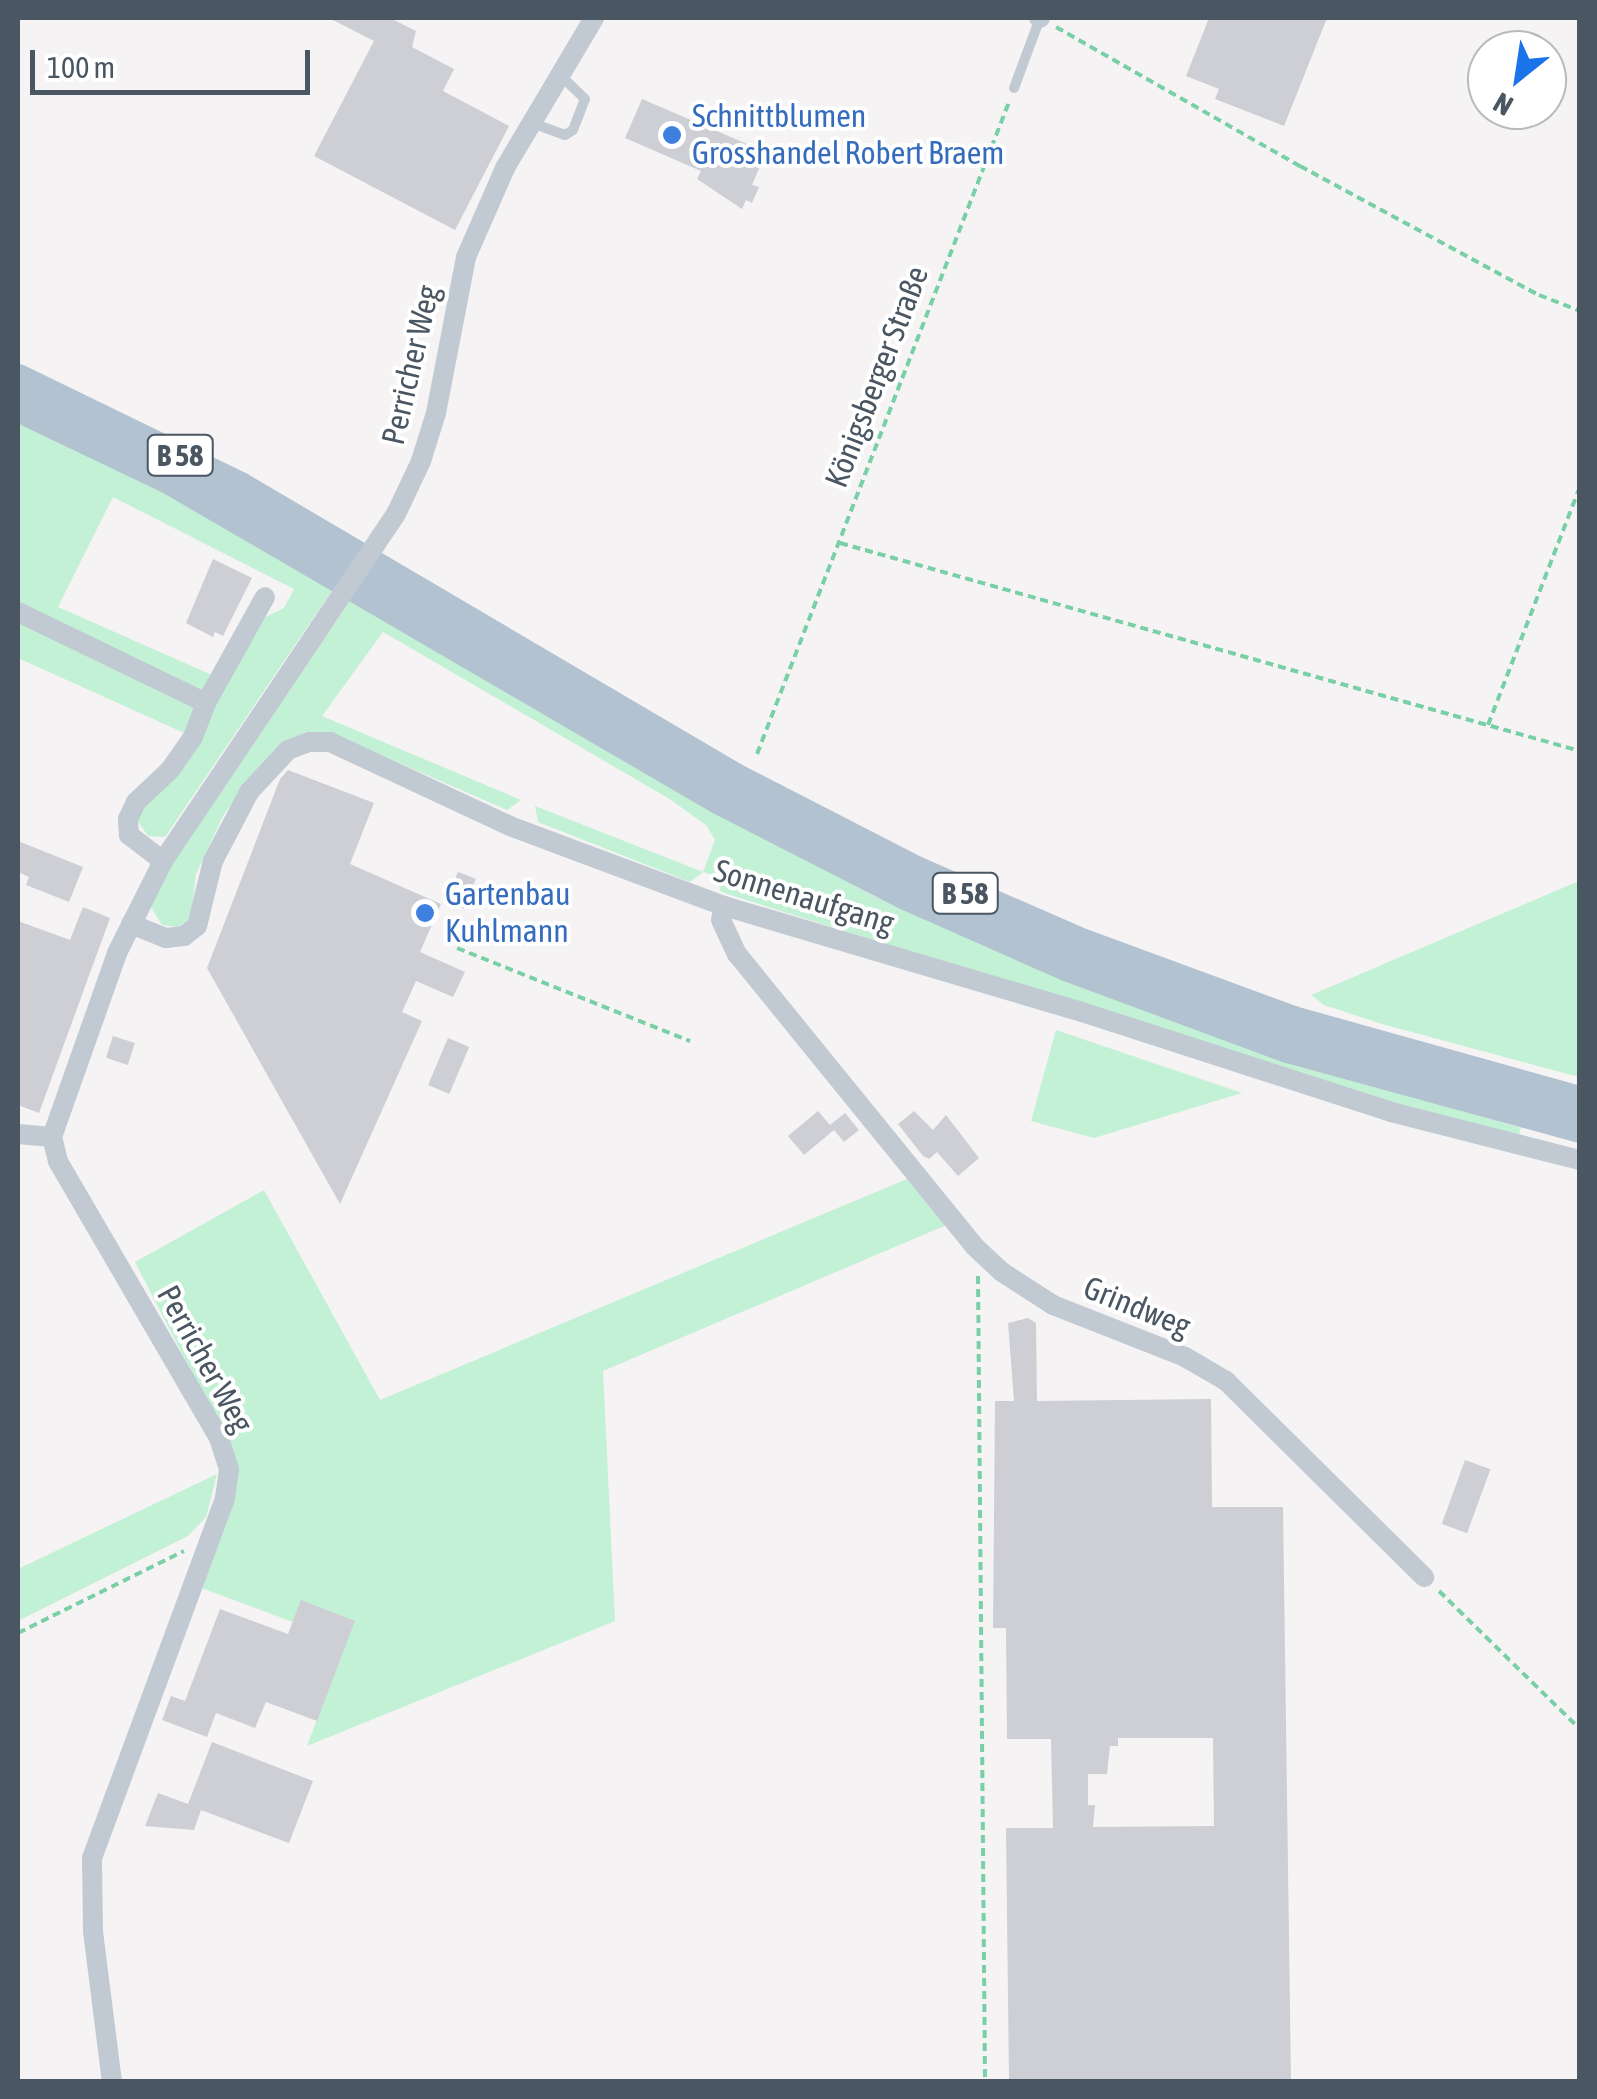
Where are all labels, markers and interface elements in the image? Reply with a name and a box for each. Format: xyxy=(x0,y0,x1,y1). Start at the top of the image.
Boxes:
scale bar xyxy=(35,30,315,92)
north arrow xyxy=(1467,30,1567,130)
text: 100 m xyxy=(47,50,115,84)
text: N xyxy=(1488,86,1518,122)
place label: Schnittblumen Grosshandel Robert Braem xyxy=(692,98,1004,173)
marker: Schnittblumen Grosshandel Robert Braem xyxy=(661,124,683,146)
street label: Königsberger Straße xyxy=(817,261,937,493)
street label: Perricher Weg xyxy=(374,282,448,448)
road number: B 58 xyxy=(145,430,215,480)
street label: Sonnenaufgang xyxy=(709,851,899,943)
road number: B 58 xyxy=(930,868,1000,918)
place label: Gartenbau Kuhlmann xyxy=(445,876,570,951)
marker: Gartenbau Kuhlmann xyxy=(414,902,436,924)
street label: Grindweg xyxy=(1078,1268,1196,1346)
street label: Perricher Weg xyxy=(149,1279,261,1439)

